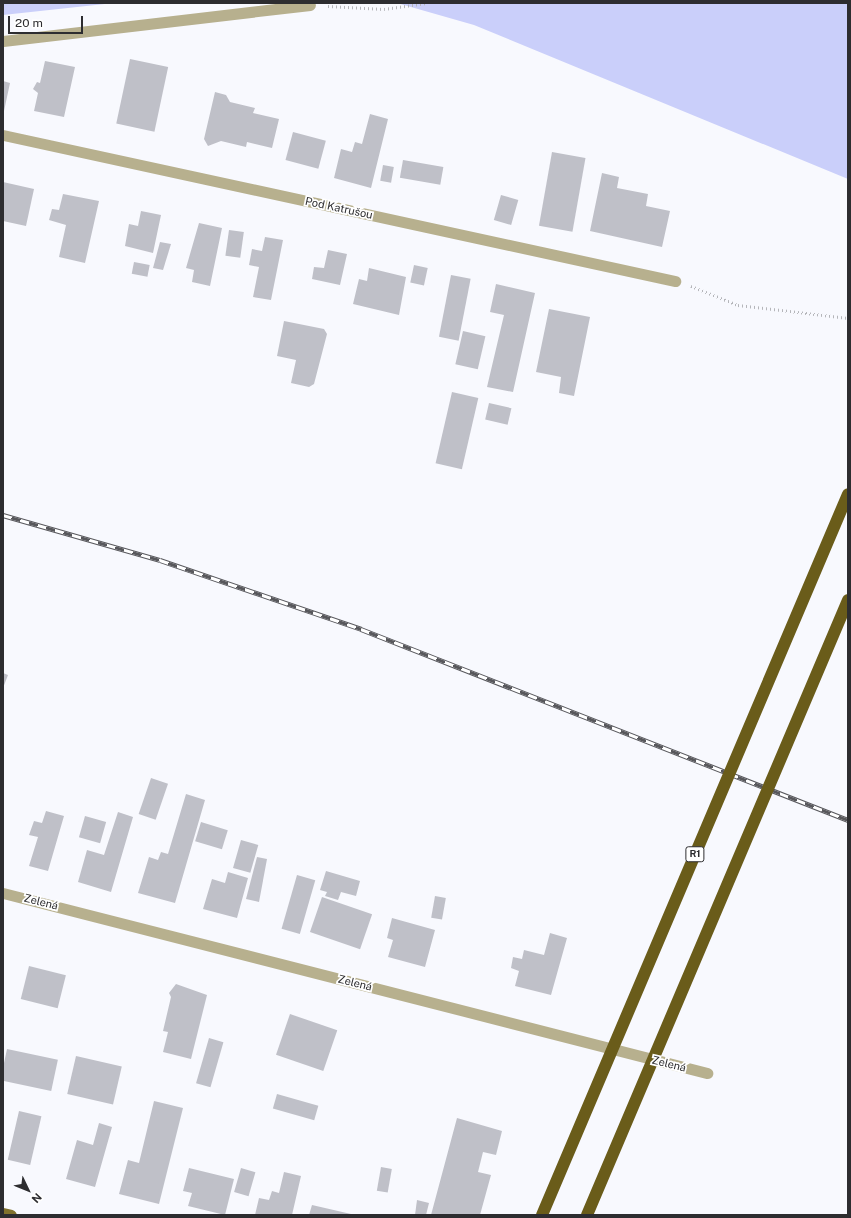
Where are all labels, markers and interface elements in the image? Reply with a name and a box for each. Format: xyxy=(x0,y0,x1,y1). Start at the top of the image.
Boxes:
scale bar xyxy=(10,8,85,34)
text: 20 m xyxy=(15,16,43,30)
street label: Pod Katrušou xyxy=(304,194,374,222)
road number: R1 xyxy=(685,846,705,862)
street label: Zelená xyxy=(23,891,59,913)
street label: Zelená xyxy=(337,972,373,994)
street label: Zelená xyxy=(651,1053,687,1075)
north arrow xyxy=(8,1170,48,1210)
text: N xyxy=(29,1191,44,1205)

